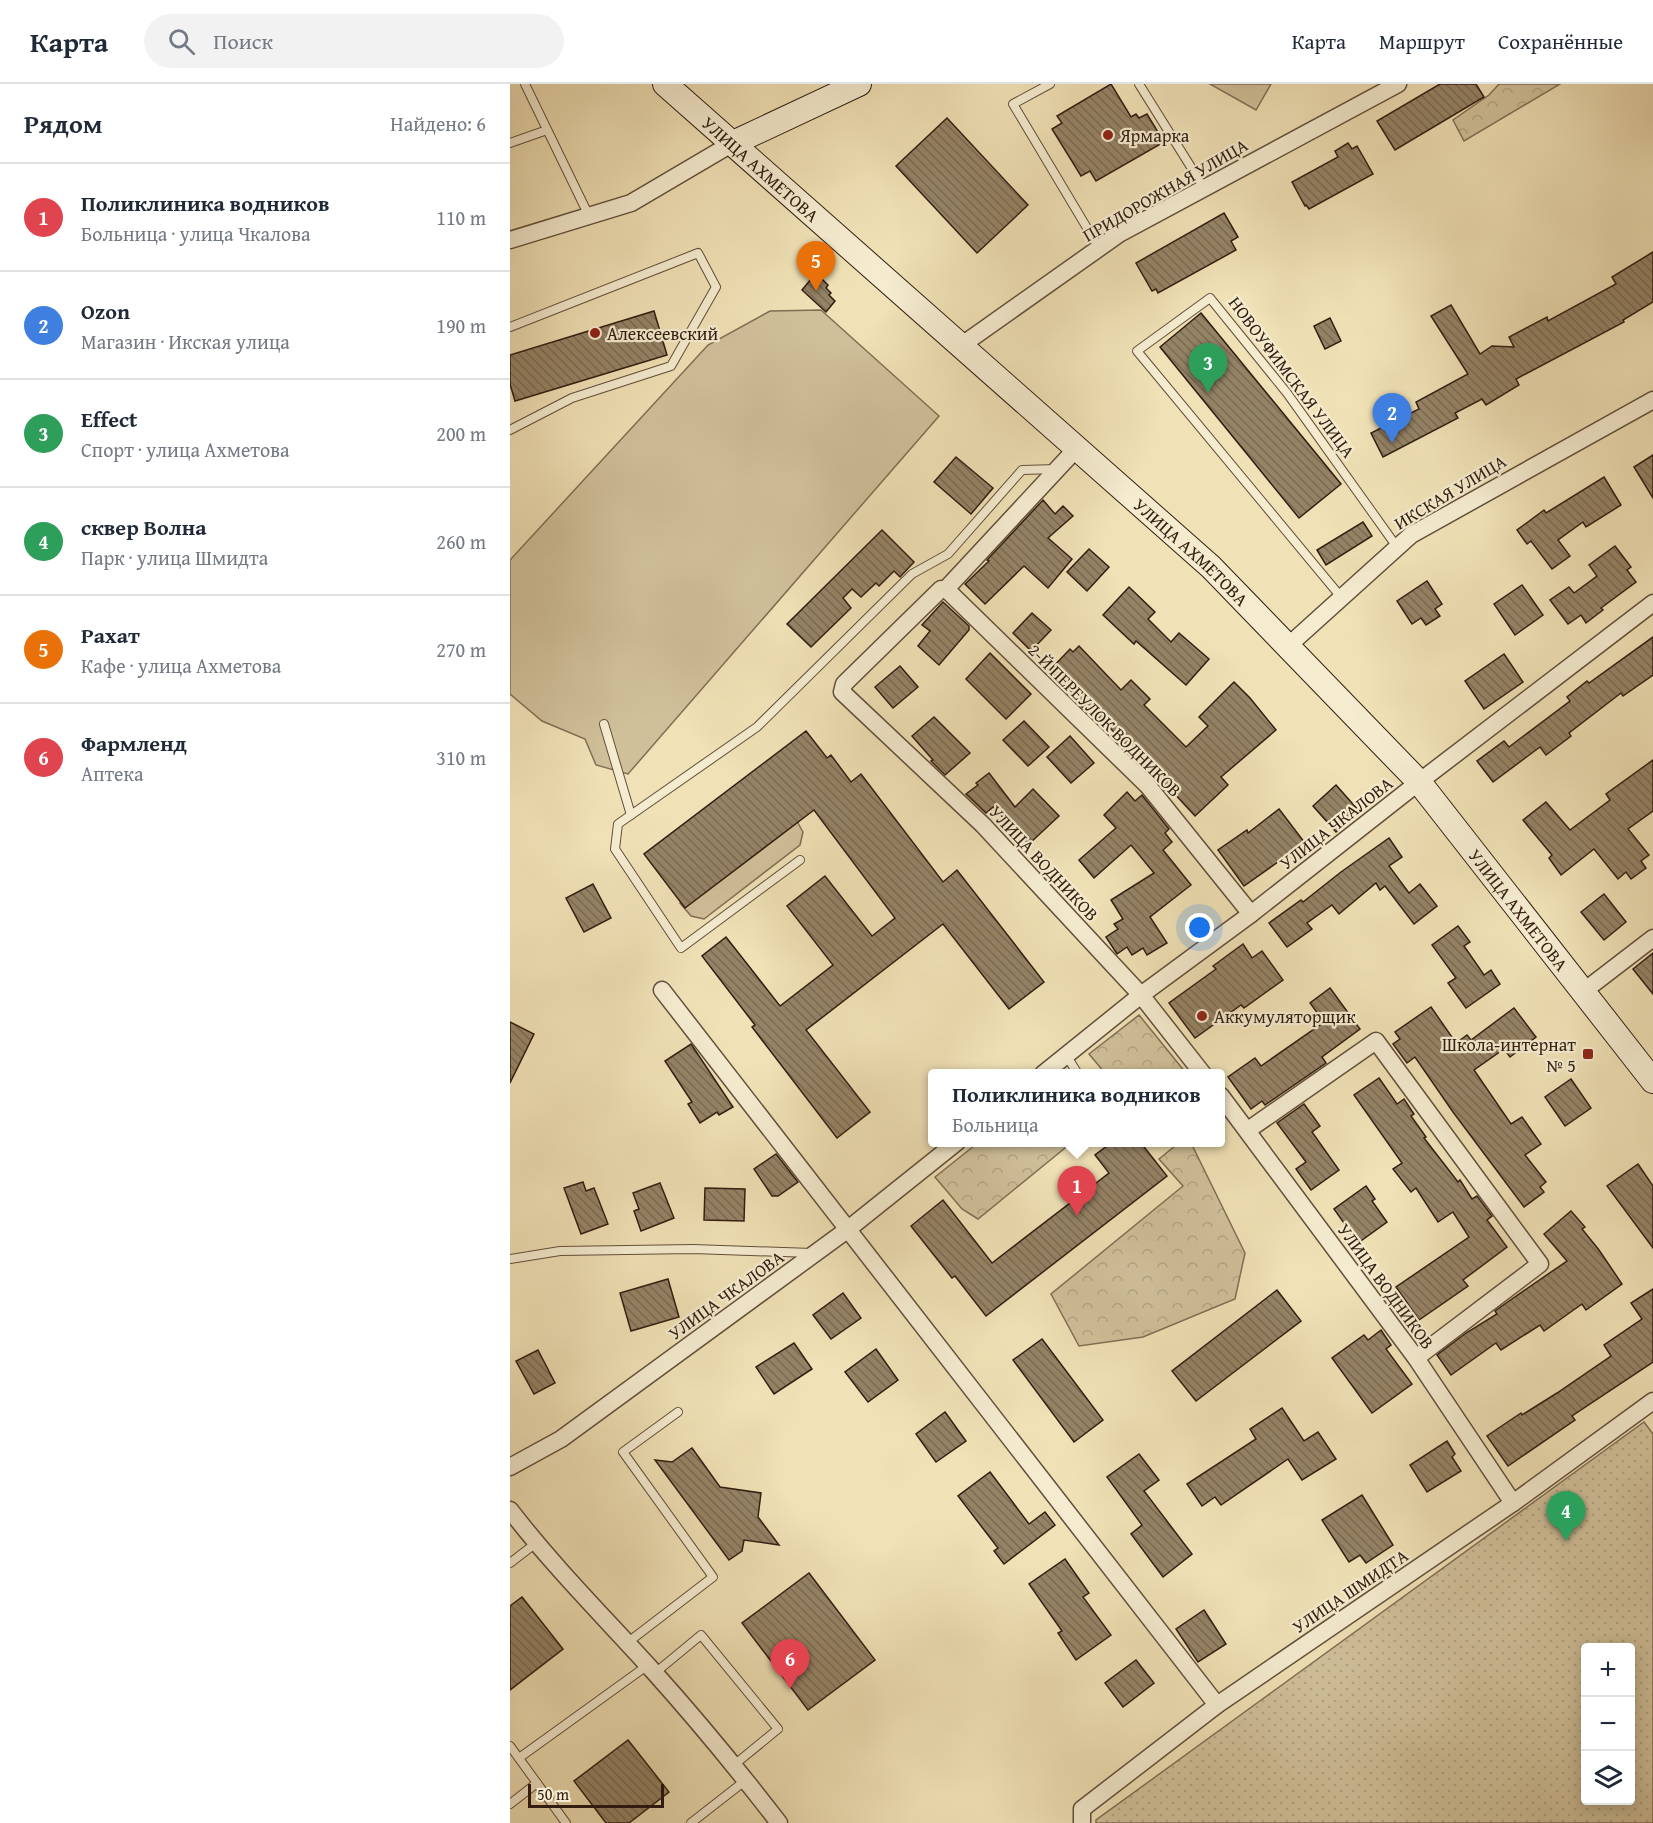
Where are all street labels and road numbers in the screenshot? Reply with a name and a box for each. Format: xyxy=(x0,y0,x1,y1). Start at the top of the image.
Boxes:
street label: УЛИЦА АХМЕТОВА xyxy=(696,109,826,228)
street label: ПРИДОРОЖНАЯ УЛИЦА xyxy=(1077,132,1253,248)
street label: НОВОУФИМСКАЯ УЛИЦА xyxy=(1222,290,1362,464)
street label: ИКСКАЯ УЛИЦА xyxy=(1389,448,1511,536)
street label: УЛИЦА АХМЕТОВА xyxy=(1128,491,1255,612)
street label: 2-Й ПЕРЕУЛОК ВОДНИКОВ xyxy=(1022,637,1188,803)
street label: УЛИЦА ЧКАЛОВА xyxy=(1274,770,1399,876)
street label: УЛИЦА ВОДНИКОВ xyxy=(983,799,1105,927)
street label: УЛИЦА АХМЕТОВА xyxy=(1462,843,1575,976)
street label: УЛИЦА ВОДНИКОВ xyxy=(1331,1217,1441,1355)
street label: УЛИЦА ЧКАЛОВА xyxy=(662,1244,790,1346)
street label: УЛИЦА ШМИДТА xyxy=(1287,1542,1414,1640)

